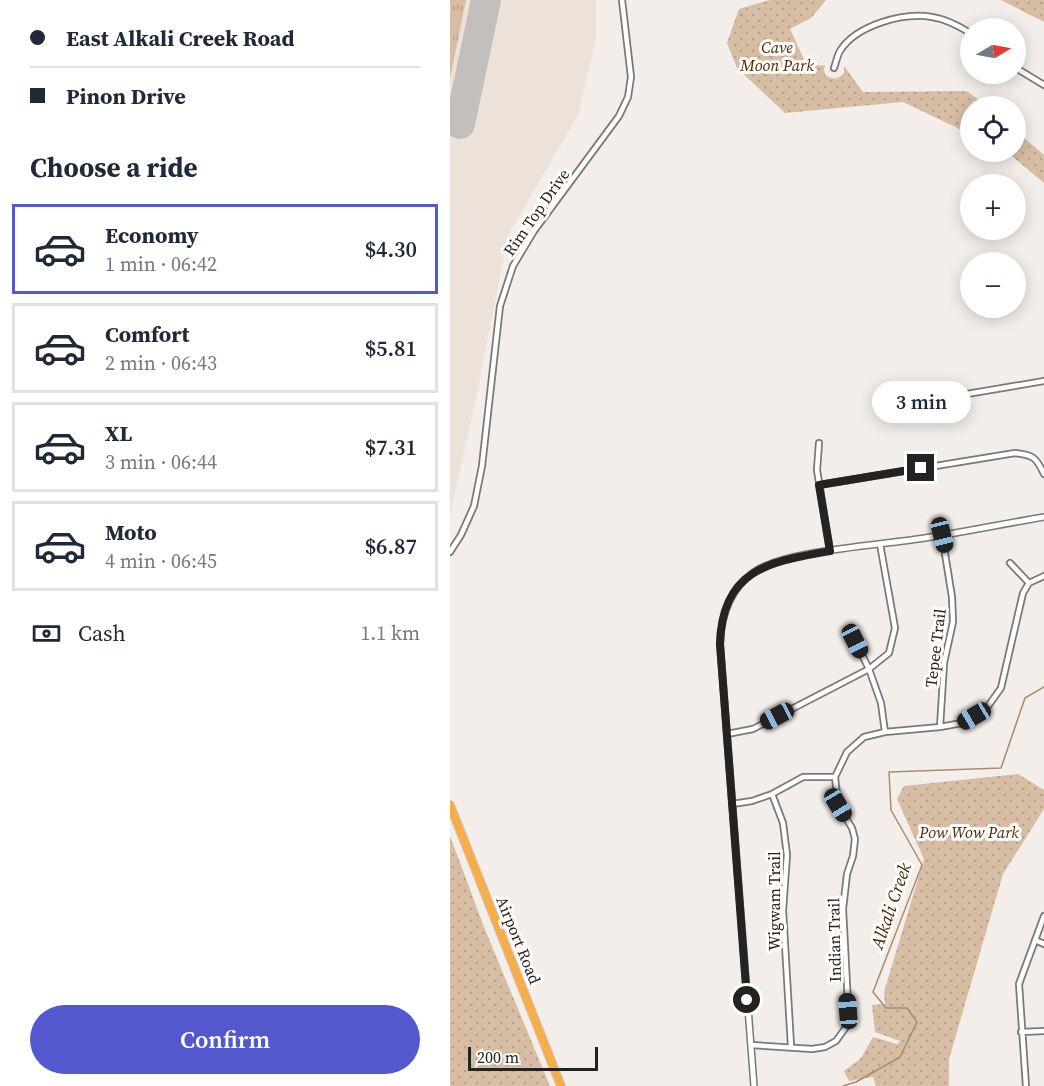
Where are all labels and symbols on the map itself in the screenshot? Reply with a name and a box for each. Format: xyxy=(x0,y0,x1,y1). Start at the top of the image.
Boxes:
north arrow xyxy=(960,18,1026,84)
park label: Cave Moon Park xyxy=(739,36,814,76)
street label: Rim Top Drive xyxy=(498,164,574,260)
callout: 3 min xyxy=(872,381,970,423)
route end xyxy=(907,454,934,481)
car xyxy=(929,515,955,555)
street label: Tepee Trail xyxy=(919,607,951,689)
car xyxy=(839,621,871,661)
car xyxy=(954,699,994,733)
car xyxy=(757,700,797,732)
car xyxy=(821,785,855,825)
park label: Pow Wow Park xyxy=(918,821,1019,843)
street label: Wigwam Trail xyxy=(763,851,785,951)
water label: Alkali Creek xyxy=(864,859,917,953)
street label: Airport Road xyxy=(491,893,547,987)
street label: Indian Trail xyxy=(822,898,846,982)
route start xyxy=(733,986,760,1013)
car xyxy=(838,992,858,1030)
scale bar xyxy=(468,1044,598,1072)

